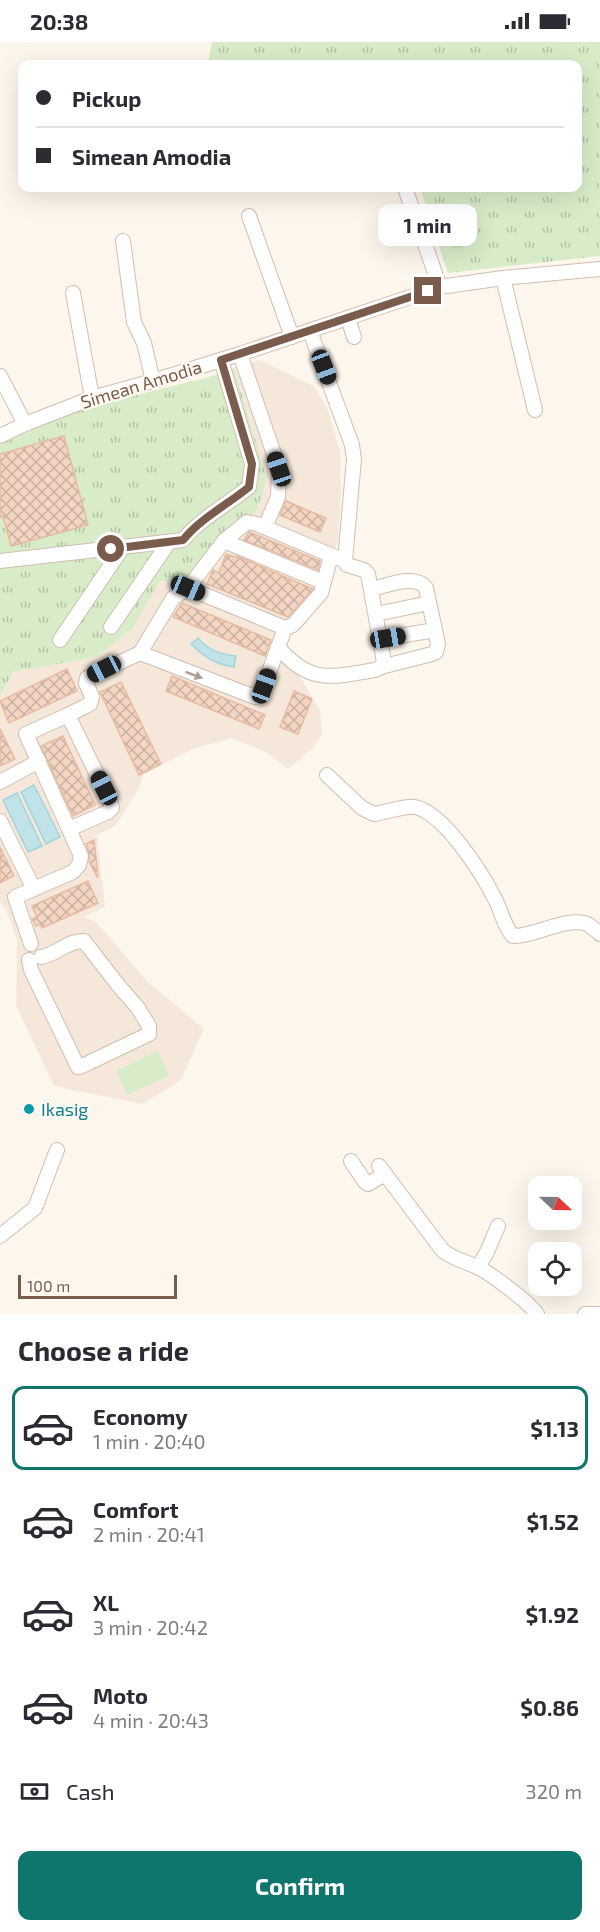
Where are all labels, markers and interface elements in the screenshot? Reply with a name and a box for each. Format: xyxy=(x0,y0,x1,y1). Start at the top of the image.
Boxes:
text: 20:38 xyxy=(30,8,89,34)
text: Pickup xyxy=(72,85,141,111)
text: Simean Amodia xyxy=(72,143,231,169)
callout: 1 min xyxy=(378,204,478,246)
text: 1 min xyxy=(403,213,452,237)
route end xyxy=(414,277,441,304)
car xyxy=(309,347,339,387)
street label: Simean Amodia xyxy=(78,355,204,413)
car xyxy=(265,449,293,489)
route start xyxy=(97,535,124,562)
car xyxy=(168,573,208,603)
car xyxy=(369,626,407,650)
car xyxy=(84,653,124,685)
car xyxy=(249,666,279,706)
one-way arrow xyxy=(185,670,203,680)
car xyxy=(88,768,120,808)
place label: Ikasig xyxy=(41,1098,88,1120)
marker: Ikasig xyxy=(22,1102,36,1116)
north arrow xyxy=(528,1176,582,1230)
map controls xyxy=(528,1176,582,1296)
button: locate xyxy=(528,1242,582,1296)
scale bar xyxy=(18,1272,177,1300)
text: 100 m xyxy=(27,1276,70,1295)
text: Choose a ride xyxy=(18,1334,189,1366)
icon: car xyxy=(21,1401,75,1455)
text: Economy xyxy=(93,1403,188,1429)
text: $1.13 xyxy=(530,1415,579,1441)
text: 1 min · 20:40 xyxy=(93,1429,206,1453)
icon: car xyxy=(21,1494,75,1548)
text: Comfort xyxy=(93,1496,178,1522)
text: $1.52 xyxy=(526,1508,579,1534)
text: 2 min · 20:41 xyxy=(93,1522,205,1546)
icon: car xyxy=(21,1587,75,1641)
text: XL xyxy=(93,1589,119,1615)
text: $1.92 xyxy=(526,1601,579,1627)
text: 3 min · 20:42 xyxy=(93,1615,208,1639)
icon: car xyxy=(21,1680,75,1734)
text: Moto xyxy=(93,1682,148,1708)
text: $0.86 xyxy=(520,1694,579,1720)
text: 4 min · 20:43 xyxy=(93,1708,209,1732)
icon: cash xyxy=(18,1775,51,1808)
text: Cash xyxy=(66,1778,115,1804)
text: 320 m xyxy=(526,1779,582,1803)
button: Confirm xyxy=(18,1851,582,1920)

